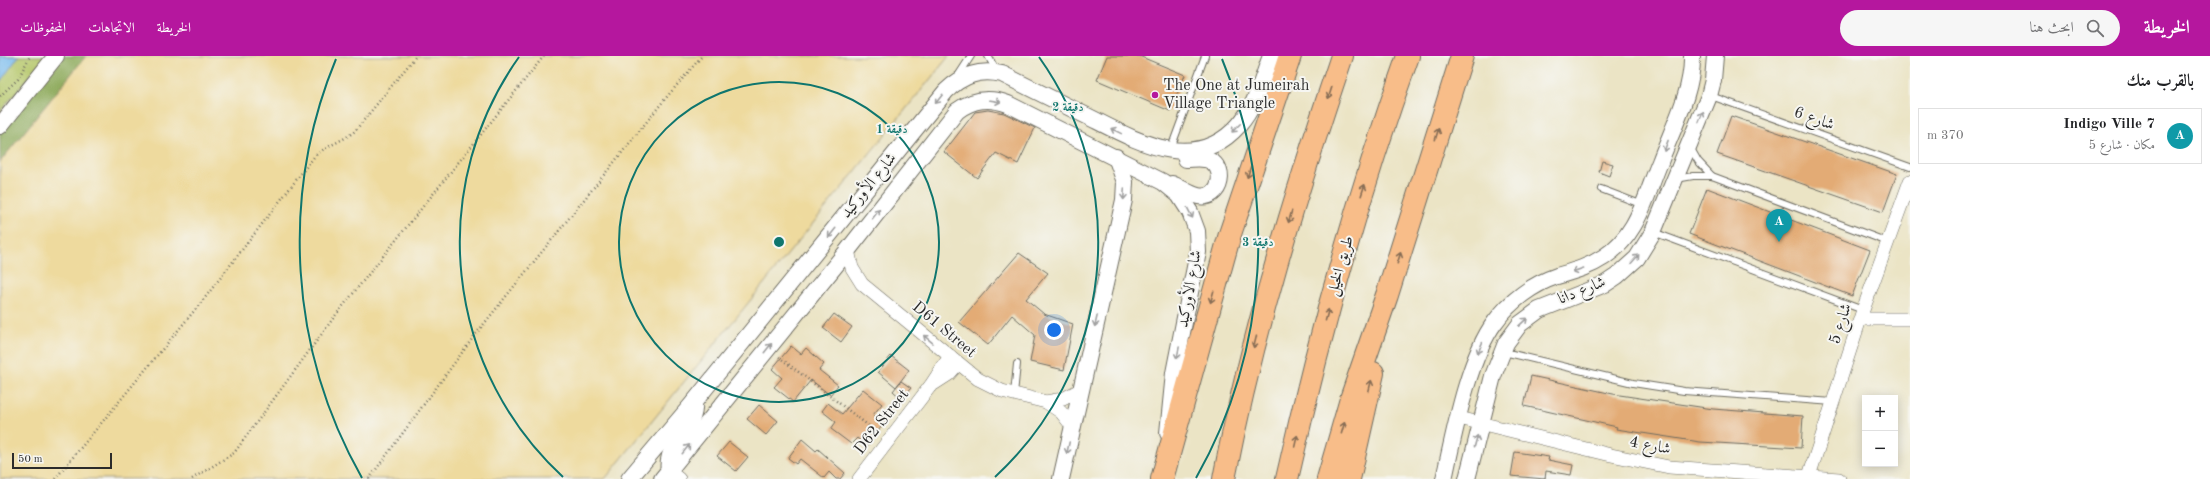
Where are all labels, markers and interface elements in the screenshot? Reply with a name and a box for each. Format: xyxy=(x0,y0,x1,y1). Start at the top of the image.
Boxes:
search box xyxy=(1840,10,2120,46)
icon: search xyxy=(2084,17,2106,39)
text: الخريطة xyxy=(2144,19,2190,38)
text: المحفوظات xyxy=(20,21,66,35)
text: الاتجاهات xyxy=(88,21,135,35)
text: الخريطة xyxy=(157,21,191,35)
text: ابحث هنا xyxy=(2030,21,2074,36)
text: بالقرب منك xyxy=(2126,73,2194,90)
place label: The One at Jumeirah Village Triangle xyxy=(1163,78,1310,112)
one-way arrow xyxy=(1325,87,1333,99)
marker: The One at Jumeirah Village Triangle xyxy=(1150,90,1160,100)
one-way arrow xyxy=(935,93,944,104)
one-way arrow xyxy=(988,97,1001,105)
text: 2 دقيقة xyxy=(1052,102,1084,114)
street label: شارع 6 xyxy=(1790,104,1836,137)
one-way arrow xyxy=(1697,111,1705,123)
text: Indigo Ville 7 xyxy=(2063,117,2155,132)
one-way arrow xyxy=(1231,123,1241,133)
text: 1 دقيقة xyxy=(876,124,908,136)
one-way arrow xyxy=(1111,127,1123,134)
one-way arrow xyxy=(1434,127,1441,140)
text: 370 m xyxy=(1927,129,1964,142)
text: A xyxy=(2175,129,2185,142)
text: مكان · شارع 5 xyxy=(2089,139,2155,152)
one-way arrow xyxy=(1661,140,1669,152)
street label: شارع الأوركيد xyxy=(834,147,903,224)
one-way arrow xyxy=(1245,166,1253,178)
one-way arrow xyxy=(1360,184,1367,197)
one-way arrow xyxy=(1121,187,1128,200)
one-way arrow xyxy=(1187,206,1194,218)
one-way arrow xyxy=(872,208,880,219)
pin: A xyxy=(1766,209,1792,242)
one-way arrow xyxy=(1286,210,1293,223)
one-way arrow xyxy=(827,227,836,238)
street label: طريق الخيل xyxy=(1325,234,1359,298)
centre of rings xyxy=(772,235,786,249)
text: 3 دقيقة xyxy=(1242,237,1274,249)
street label: شارع الأوركيد xyxy=(1170,248,1209,330)
one-way arrow xyxy=(1396,251,1403,264)
one-way arrow xyxy=(1630,254,1639,265)
one-way arrow xyxy=(1572,267,1585,274)
street label: شارع دانا xyxy=(1556,274,1610,311)
one-way arrow xyxy=(1207,290,1215,303)
street label: D61 Street xyxy=(909,299,979,361)
street label: شارع 5 xyxy=(1827,302,1859,347)
one-way arrow xyxy=(1324,309,1332,322)
one-way arrow xyxy=(1092,314,1099,327)
one-way arrow xyxy=(1518,317,1528,327)
your location xyxy=(1044,320,1064,340)
one-way arrow xyxy=(923,334,934,343)
one-way arrow xyxy=(1250,335,1258,348)
one-way arrow xyxy=(1476,341,1484,353)
one-way arrow xyxy=(764,342,772,353)
one-way arrow xyxy=(1174,346,1182,359)
one-way arrow xyxy=(1367,380,1374,393)
street label: D62 Street xyxy=(852,386,913,458)
map controls xyxy=(1862,395,1898,467)
button: + xyxy=(1862,395,1898,431)
one-way arrow xyxy=(1339,422,1347,435)
button: − xyxy=(1862,431,1898,467)
street label: شارع 4 xyxy=(1627,434,1672,462)
one-way arrow xyxy=(1292,435,1300,448)
one-way arrow xyxy=(1473,435,1481,448)
one-way arrow xyxy=(1063,441,1071,454)
one-way arrow xyxy=(682,443,691,454)
scale bar xyxy=(12,451,112,470)
text: 50 m xyxy=(18,454,43,465)

